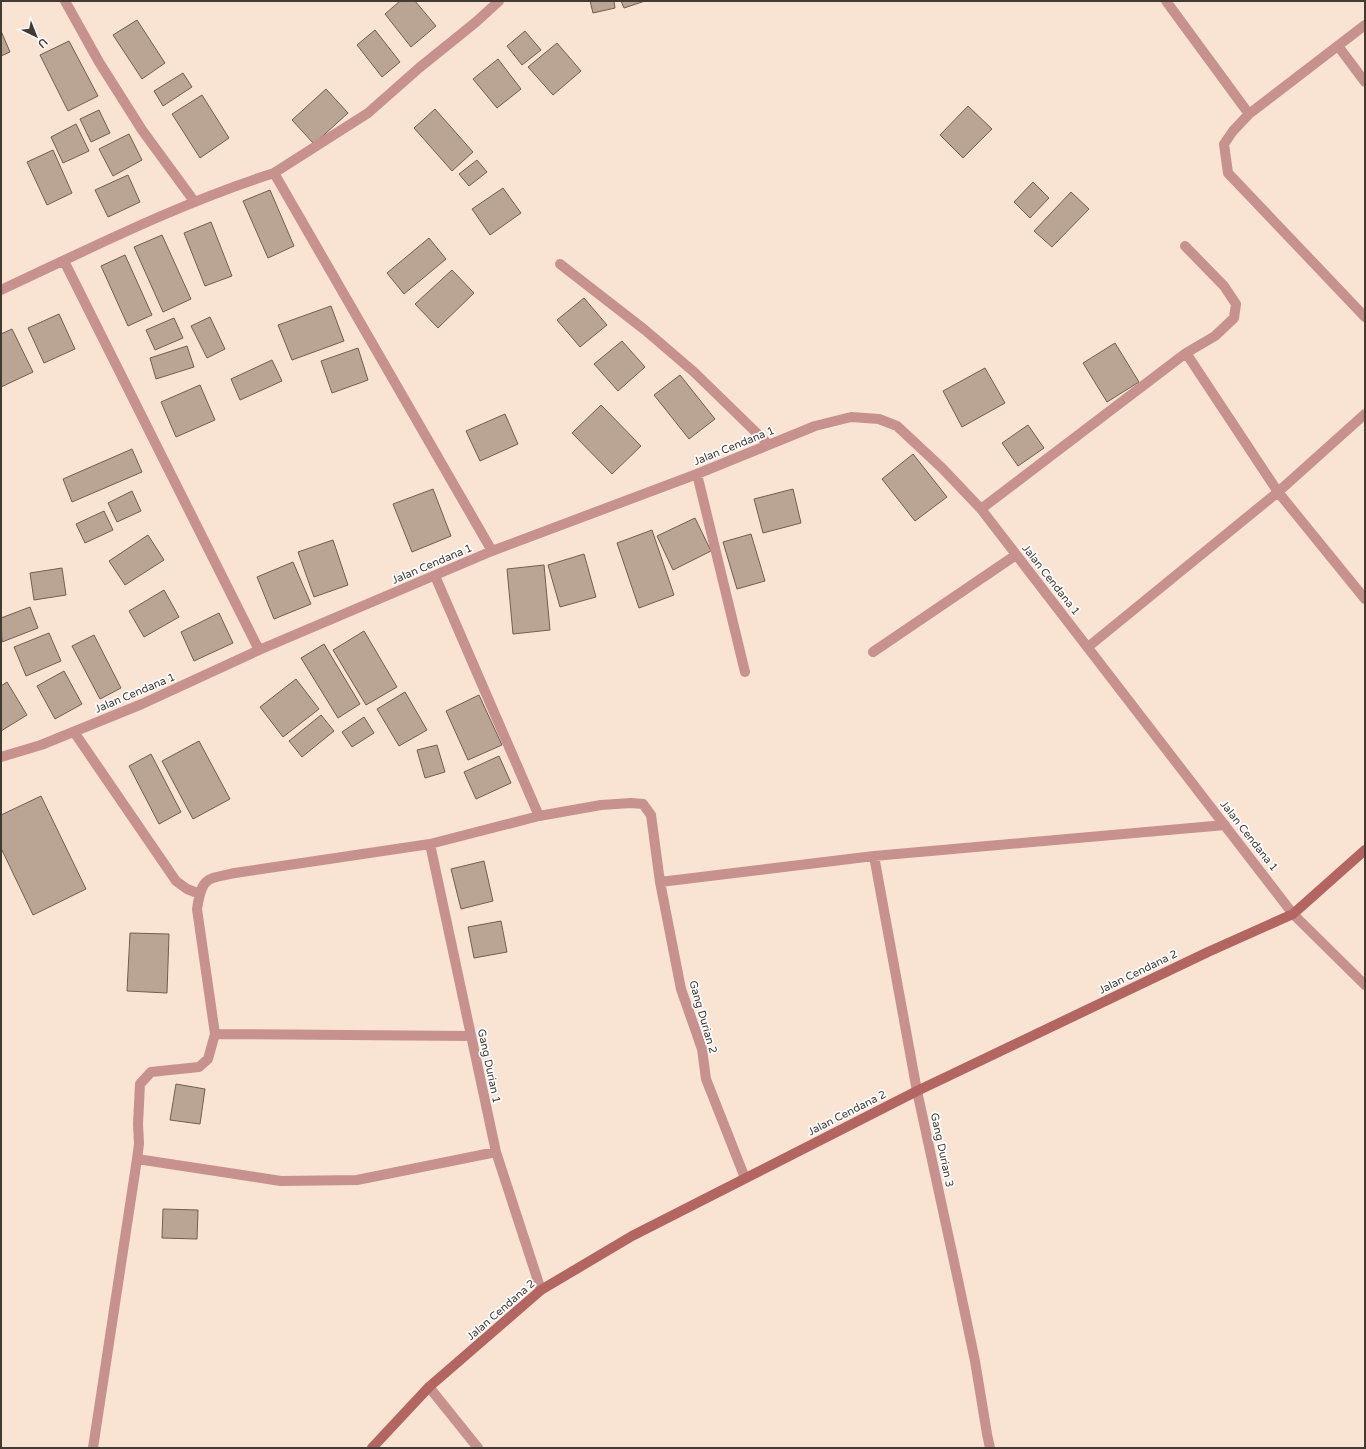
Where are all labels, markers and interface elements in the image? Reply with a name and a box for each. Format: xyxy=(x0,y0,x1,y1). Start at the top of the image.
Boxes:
north arrow xyxy=(16,16,56,56)
text: U xyxy=(35,35,50,51)
street label: Jalan Cendana 1 xyxy=(692,424,776,468)
street label: Jalan Cendana 1 xyxy=(390,541,474,587)
street label: Jalan Cendana 1 xyxy=(1019,542,1083,618)
street label: Jalan Cendana 1 xyxy=(93,670,177,716)
street label: Jalan Cendana 1 xyxy=(1217,798,1281,874)
street label: Jalan Cendana 2 xyxy=(1097,947,1180,997)
street label: Gang Durian 2 xyxy=(686,979,720,1055)
street label: Gang Durian 1 xyxy=(475,1028,503,1104)
street label: Jalan Cendana 2 xyxy=(806,1088,888,1138)
street label: Gang Durian 3 xyxy=(928,1112,956,1188)
street label: Jalan Cendana 2 xyxy=(464,1277,538,1343)

